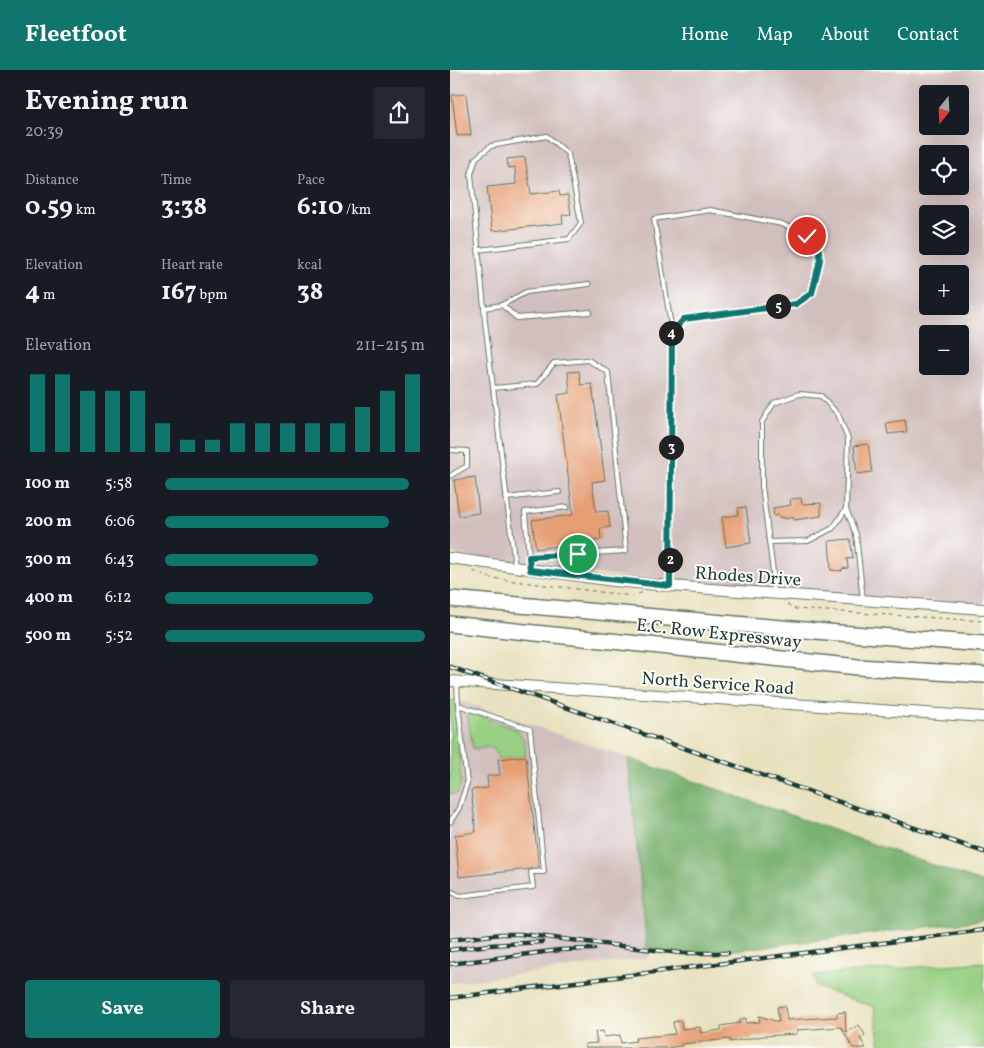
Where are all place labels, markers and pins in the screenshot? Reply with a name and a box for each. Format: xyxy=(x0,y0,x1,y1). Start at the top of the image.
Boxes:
pin xyxy=(786,215,828,257)
pin: 5 xyxy=(766,294,790,318)
pin: 4 xyxy=(658,320,684,346)
pin: 3 xyxy=(658,434,684,460)
pin xyxy=(557,533,599,575)
pin: 2 xyxy=(658,548,682,572)

